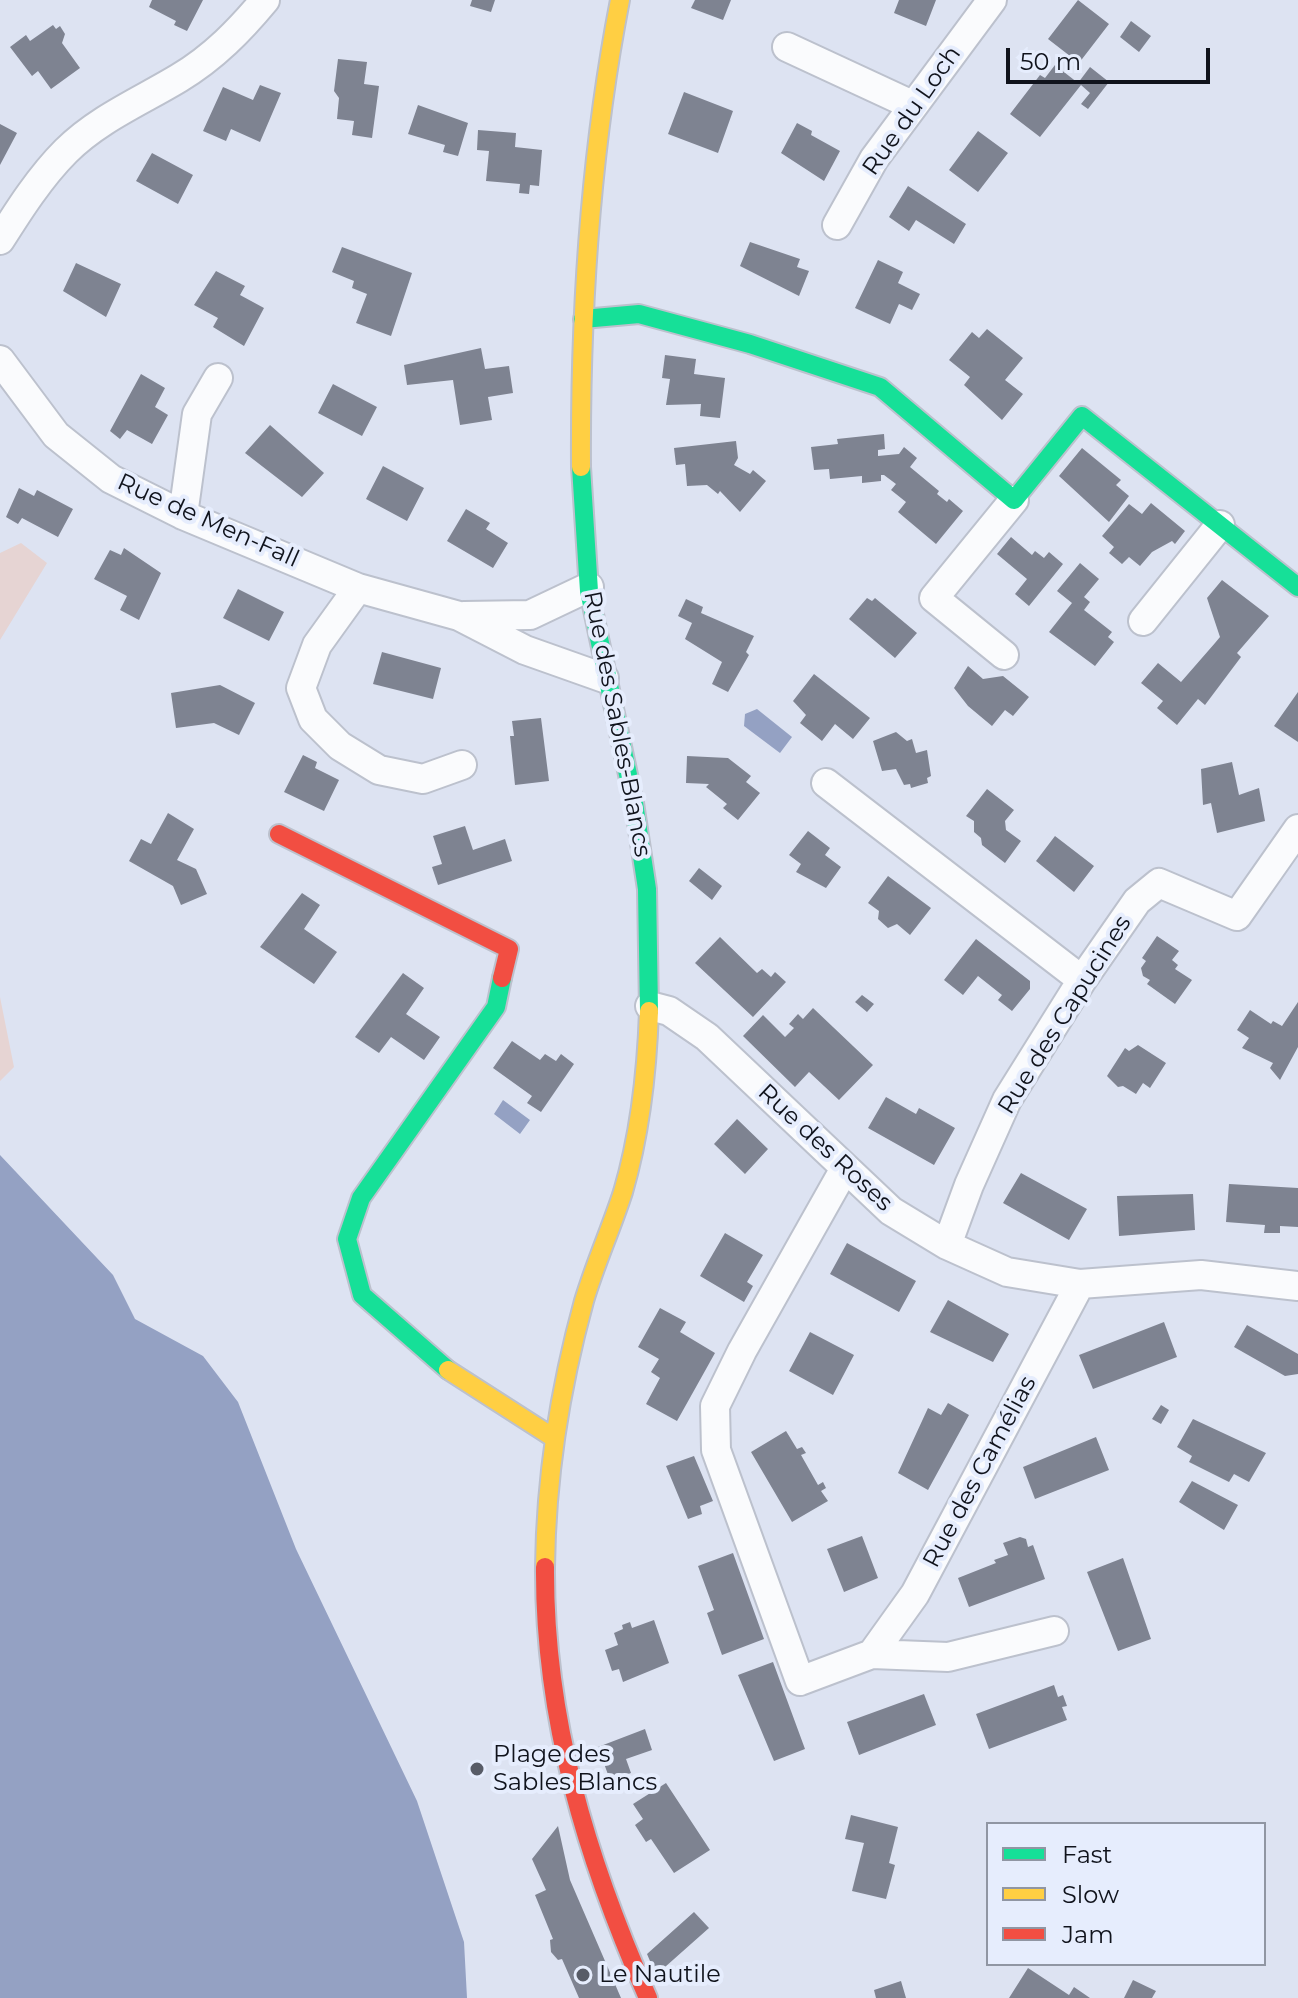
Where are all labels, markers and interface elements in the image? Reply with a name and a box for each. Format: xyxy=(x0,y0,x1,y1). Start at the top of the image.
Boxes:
scale bar xyxy=(1010,32,1214,82)
street label: Rue du Loch xyxy=(857,41,967,181)
text: 50 m xyxy=(1020,47,1081,76)
street label: Rue de Men-Fall xyxy=(113,468,303,574)
street label: Rue des Sables-Blancs xyxy=(577,589,657,859)
street label: Rue des Capucines xyxy=(992,910,1138,1120)
street label: Rue des Roses xyxy=(752,1078,898,1218)
street label: Rue des Camélias xyxy=(917,1371,1043,1573)
place label: Plage des Sables Blancs xyxy=(493,1741,657,1797)
marker: Plage des Sables Blancs xyxy=(468,1760,486,1778)
legend xyxy=(986,1822,1266,1966)
text: Fast xyxy=(1062,1840,1112,1869)
text: Slow xyxy=(1062,1880,1119,1909)
text: Jam xyxy=(1062,1920,1114,1949)
place label: Le Nautile xyxy=(599,1961,721,1989)
marker: Le Nautile xyxy=(574,1966,592,1984)

